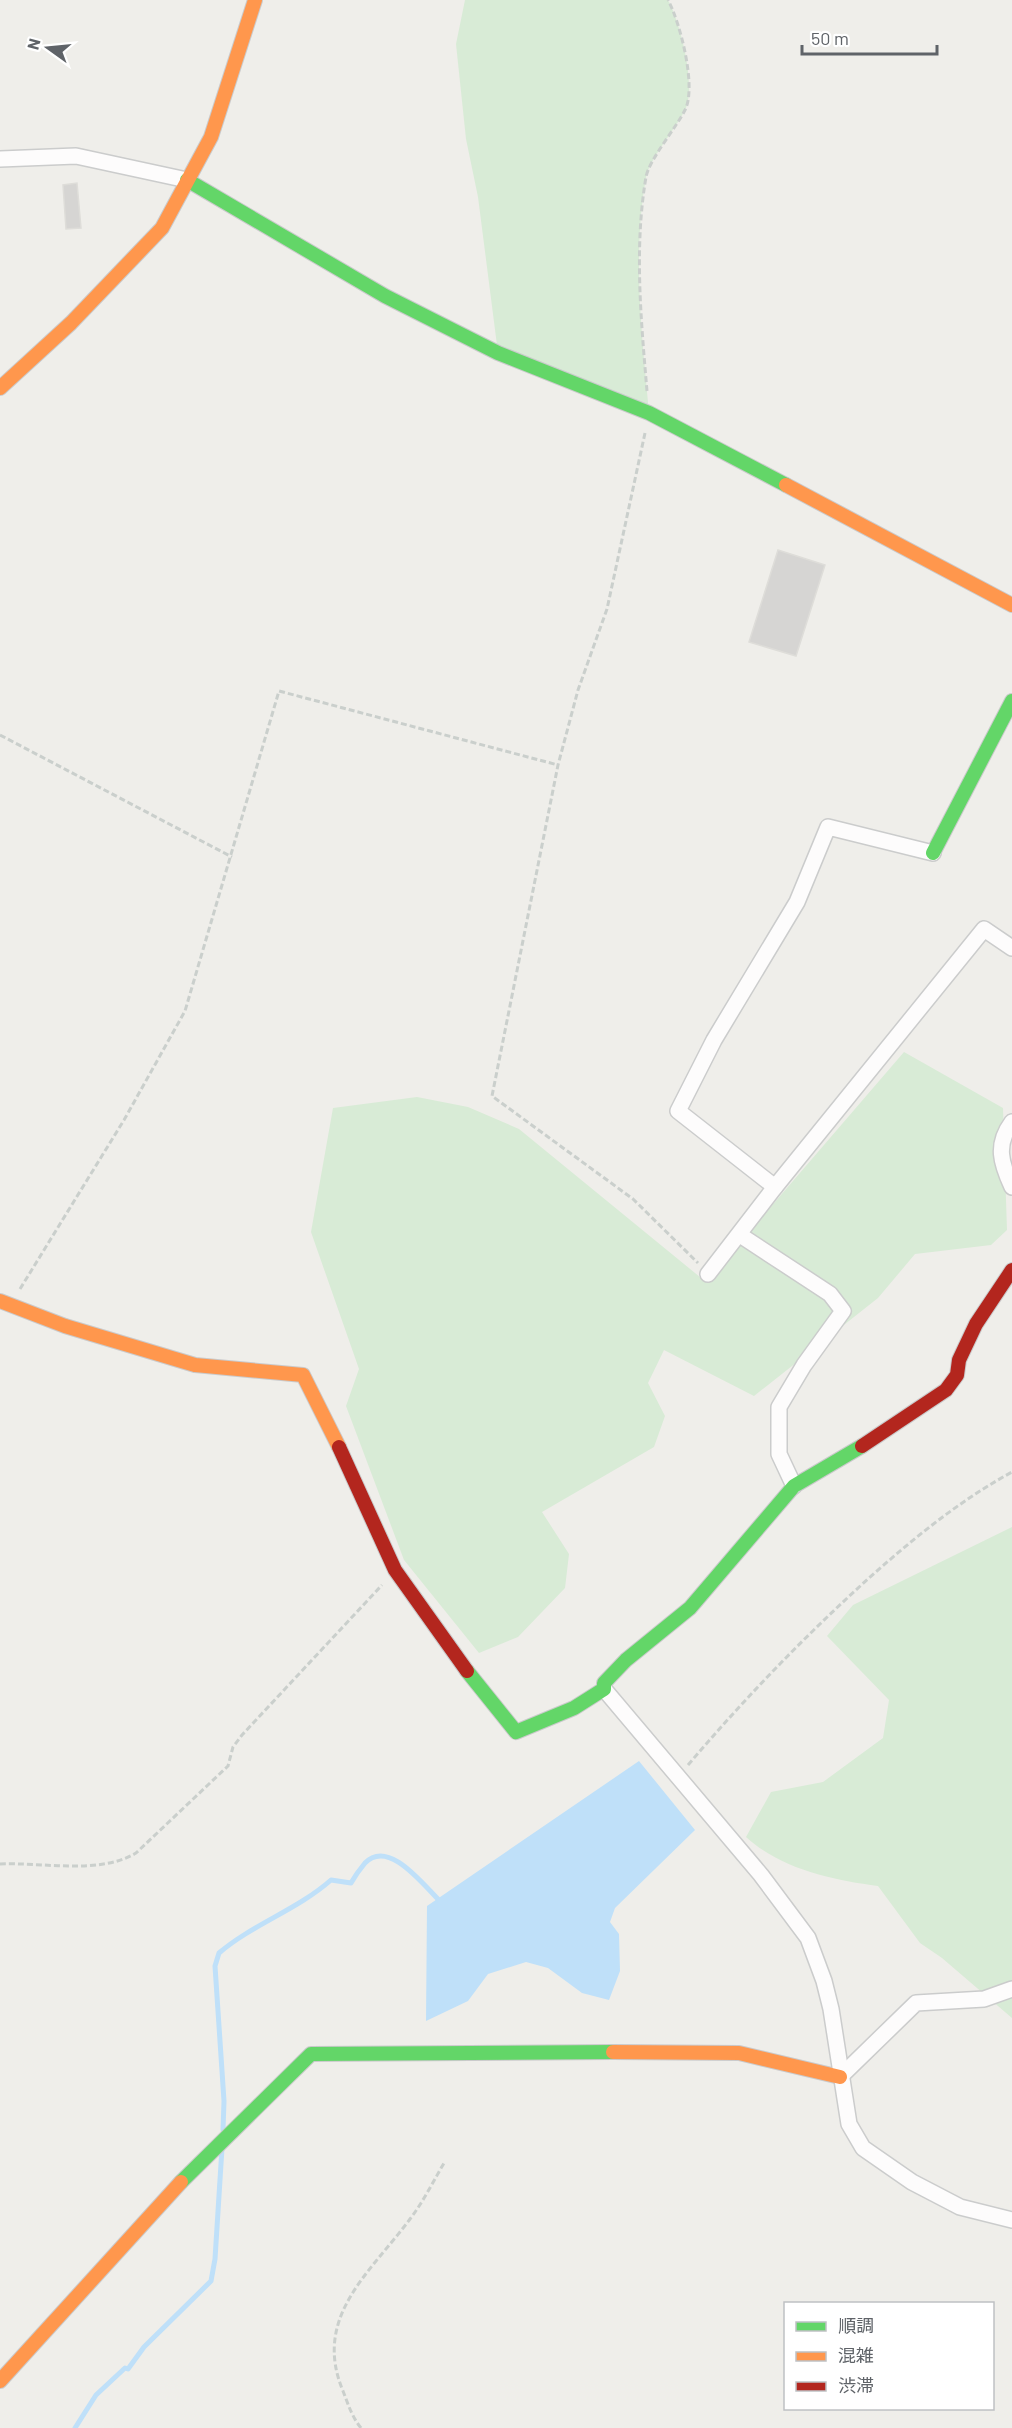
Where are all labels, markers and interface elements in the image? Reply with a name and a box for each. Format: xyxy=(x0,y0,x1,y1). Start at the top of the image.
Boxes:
north arrow xyxy=(18,18,78,78)
scale bar xyxy=(802,18,937,56)
text: 50 m xyxy=(811,27,849,49)
text: N xyxy=(22,36,44,52)
legend xyxy=(784,2302,994,2410)
text: 順調 xyxy=(838,2314,874,2336)
text: 混雑 xyxy=(838,2344,874,2366)
text: 渋滞 xyxy=(838,2374,874,2396)

